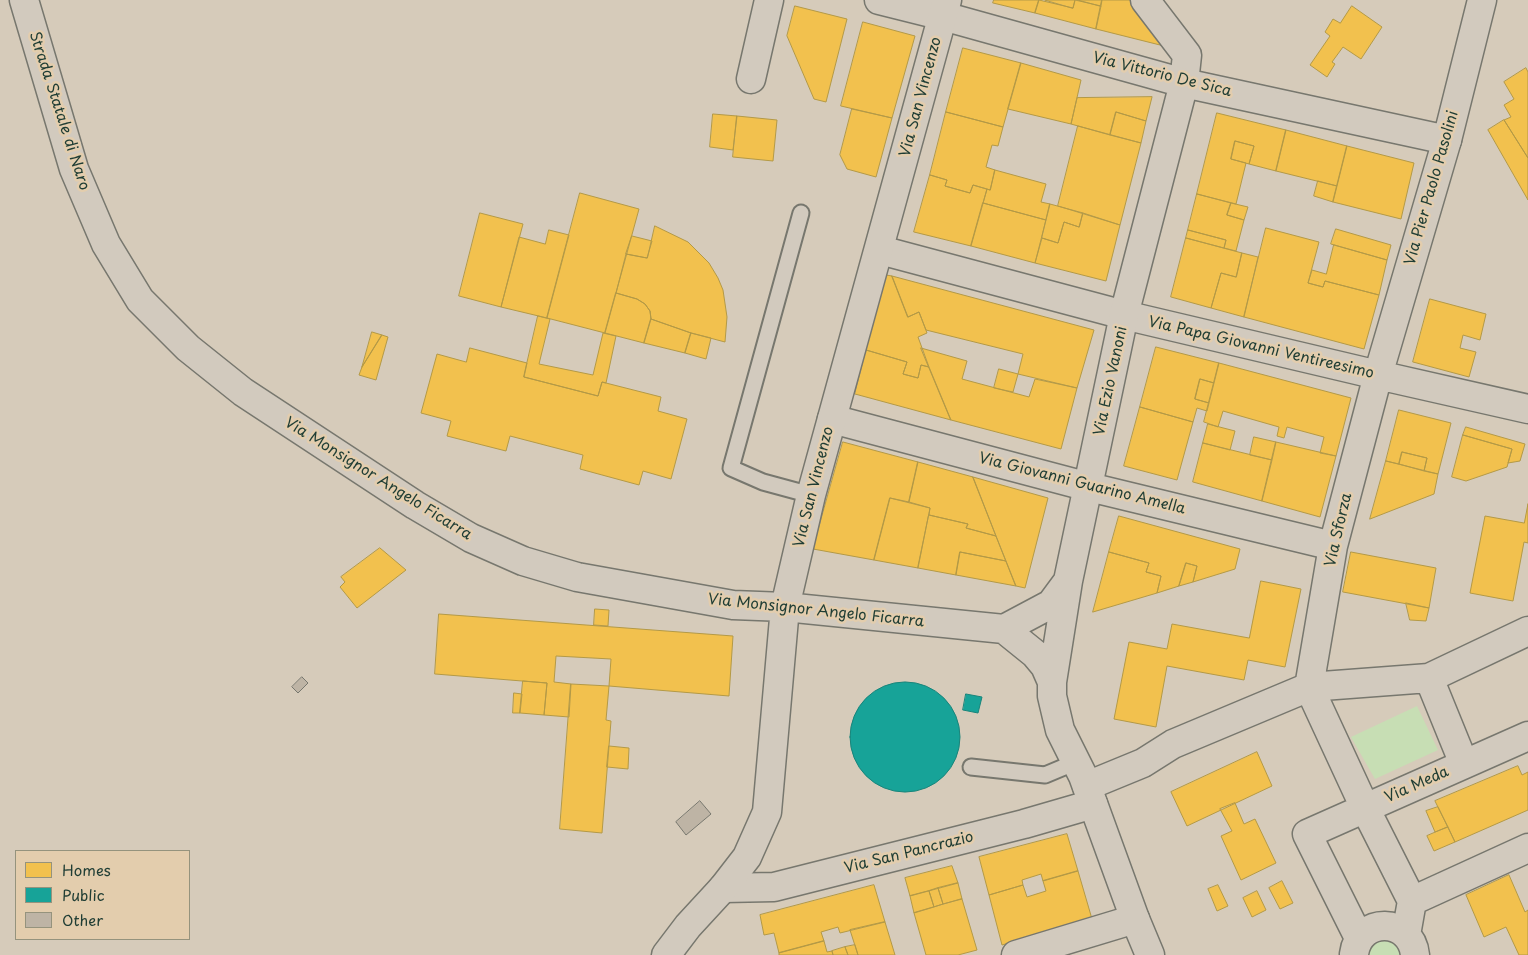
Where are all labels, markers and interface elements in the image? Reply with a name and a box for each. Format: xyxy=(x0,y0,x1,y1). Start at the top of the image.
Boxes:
street label: Strada Statale di Naro xyxy=(25,29,93,193)
street label: Via San Vincenzo xyxy=(896,35,946,159)
street label: Via Vittorio De Sica xyxy=(1091,49,1233,101)
street label: Via Pier Paolo Pasolini xyxy=(1401,109,1463,267)
street label: Via Papa Giovanni Ventireesimo xyxy=(1146,313,1376,383)
street label: Via Ezio Vanoni xyxy=(1091,325,1131,437)
street label: Via Monsignor Angelo Ficarra xyxy=(281,414,475,544)
street label: Via San Vincenzo xyxy=(790,425,838,549)
street label: Via Giovanni Guarino Amella xyxy=(977,450,1187,518)
street label: Via Sforza xyxy=(1322,491,1356,569)
street label: Via Monsignor Angelo Ficarra xyxy=(707,591,925,631)
street label: Via Meda xyxy=(1382,763,1452,807)
street label: Via San Pancrazio xyxy=(843,828,975,878)
legend xyxy=(15,850,190,940)
text: Homes xyxy=(62,858,111,881)
text: Public xyxy=(62,883,105,906)
text: Other xyxy=(62,908,103,931)

